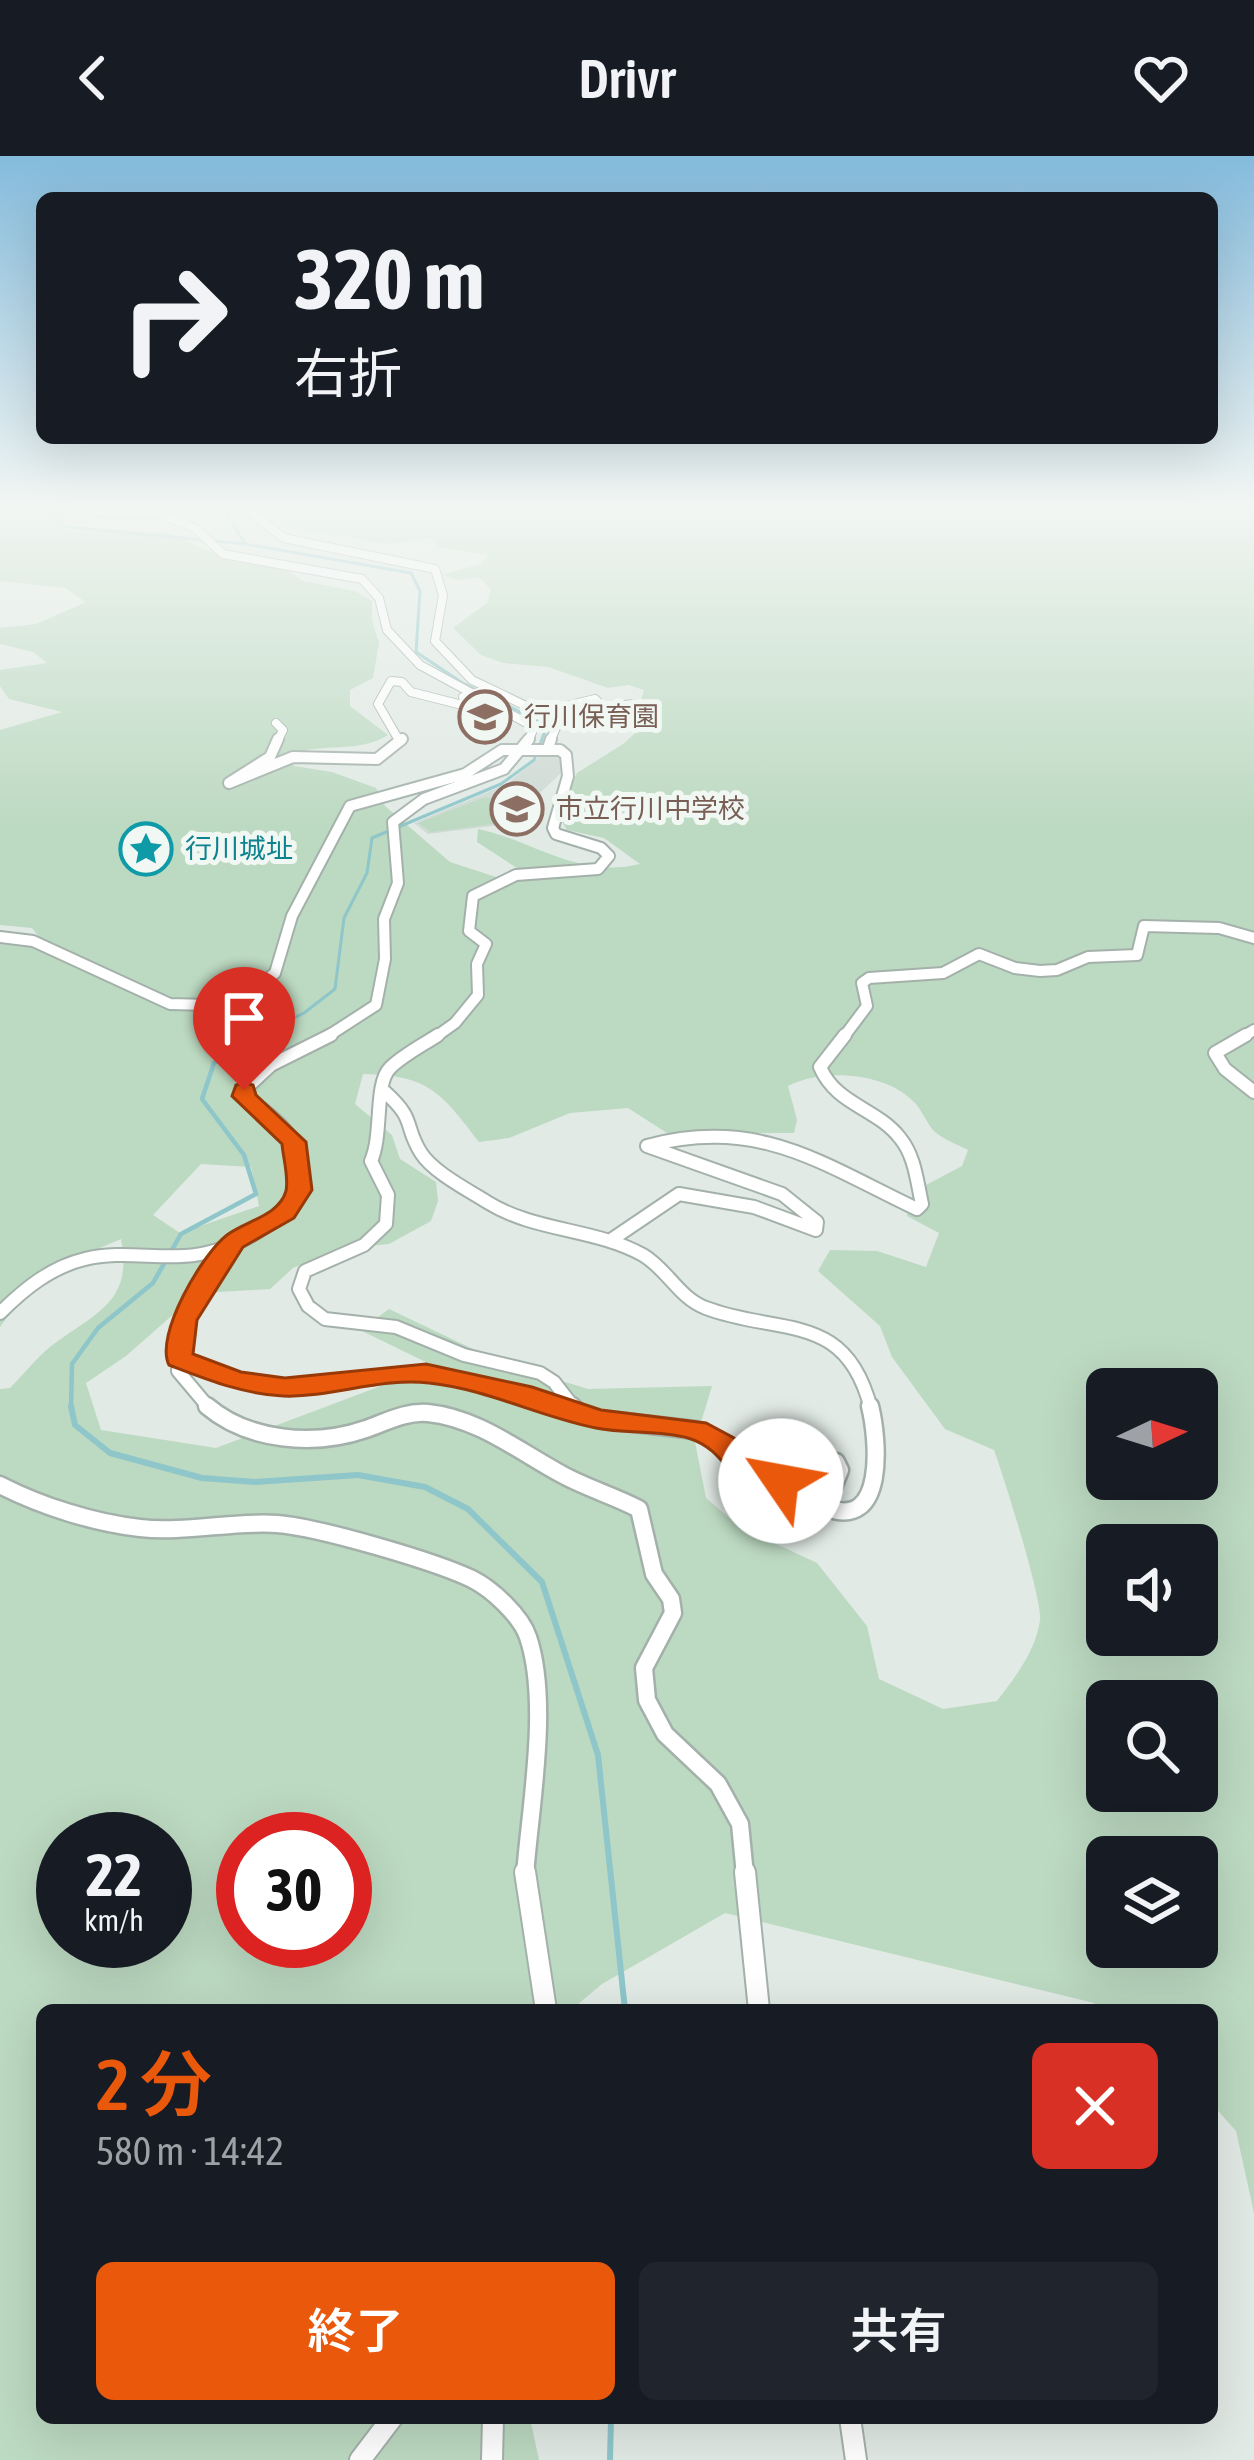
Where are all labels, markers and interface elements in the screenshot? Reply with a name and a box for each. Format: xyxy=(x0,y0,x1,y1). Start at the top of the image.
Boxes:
icon: back xyxy=(60,45,126,111)
icon: heart xyxy=(1128,45,1194,111)
text: Drivr xyxy=(579,48,675,109)
text: 320 m xyxy=(294,231,484,327)
icon: right xyxy=(96,240,252,396)
text: 右折 xyxy=(294,343,402,404)
school or university icon: 行川保育園 xyxy=(457,689,513,745)
place label: 行川保育園 xyxy=(524,701,659,732)
school or university icon: 市立行川中学校 xyxy=(489,781,545,837)
place label: 市立行川中学校 xyxy=(556,793,745,824)
place icon: 行川城址 xyxy=(118,821,174,877)
place label: 行川城址 xyxy=(185,833,293,864)
pin xyxy=(193,967,295,1090)
icon: arrive xyxy=(211,985,277,1051)
north arrow xyxy=(1086,1368,1218,1500)
map controls xyxy=(1086,1368,1218,1968)
position arrow xyxy=(718,1418,844,1544)
button: sound xyxy=(1086,1524,1218,1656)
button: search xyxy=(1086,1680,1218,1812)
speed limit sign: 30 xyxy=(216,1812,372,1968)
button: layers xyxy=(1086,1836,1218,1968)
text: 22 xyxy=(86,1840,142,1909)
text: km/h xyxy=(84,1903,144,1937)
text: 2 分 xyxy=(96,2043,212,2125)
button: close xyxy=(1032,2043,1158,2169)
text: 580 m · 14:42 xyxy=(96,2129,284,2173)
button: 終了 xyxy=(96,2262,615,2400)
button: 共有 xyxy=(639,2262,1158,2400)

